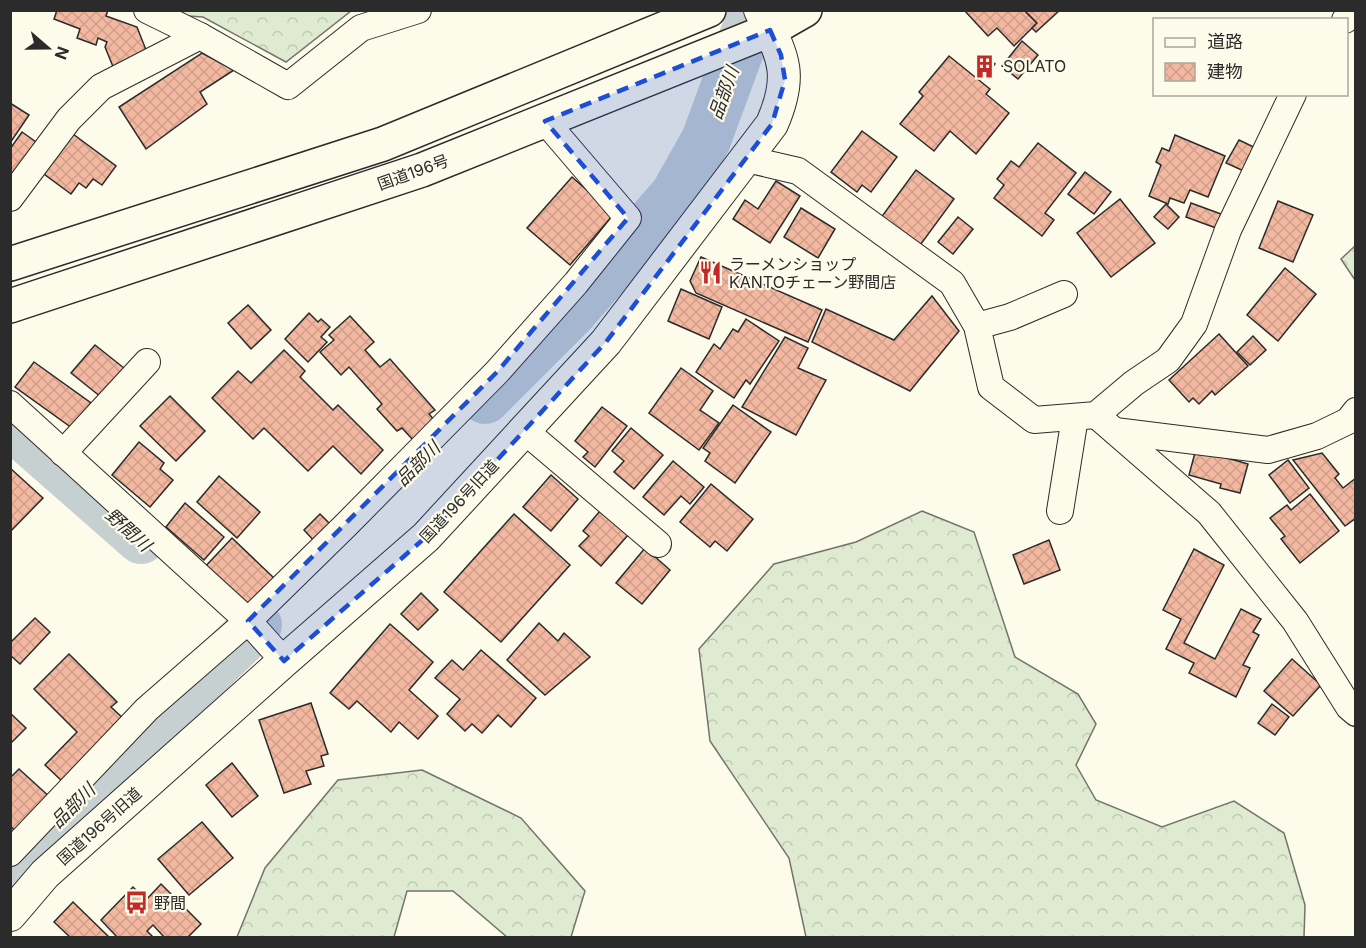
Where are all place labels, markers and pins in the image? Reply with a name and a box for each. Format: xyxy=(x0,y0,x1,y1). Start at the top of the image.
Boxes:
building icon: SOLATO xyxy=(972,53,998,79)
place label: SOLATO xyxy=(1003,56,1066,76)
place label: ラーメンショップ KANTOチェーン野間店 xyxy=(729,254,896,292)
restaurant icon: ラーメンショップ KANTOチェーン野間店 xyxy=(698,260,724,286)
bus stop icon: 野間 xyxy=(123,890,149,916)
place label: 野間 xyxy=(154,893,186,913)

